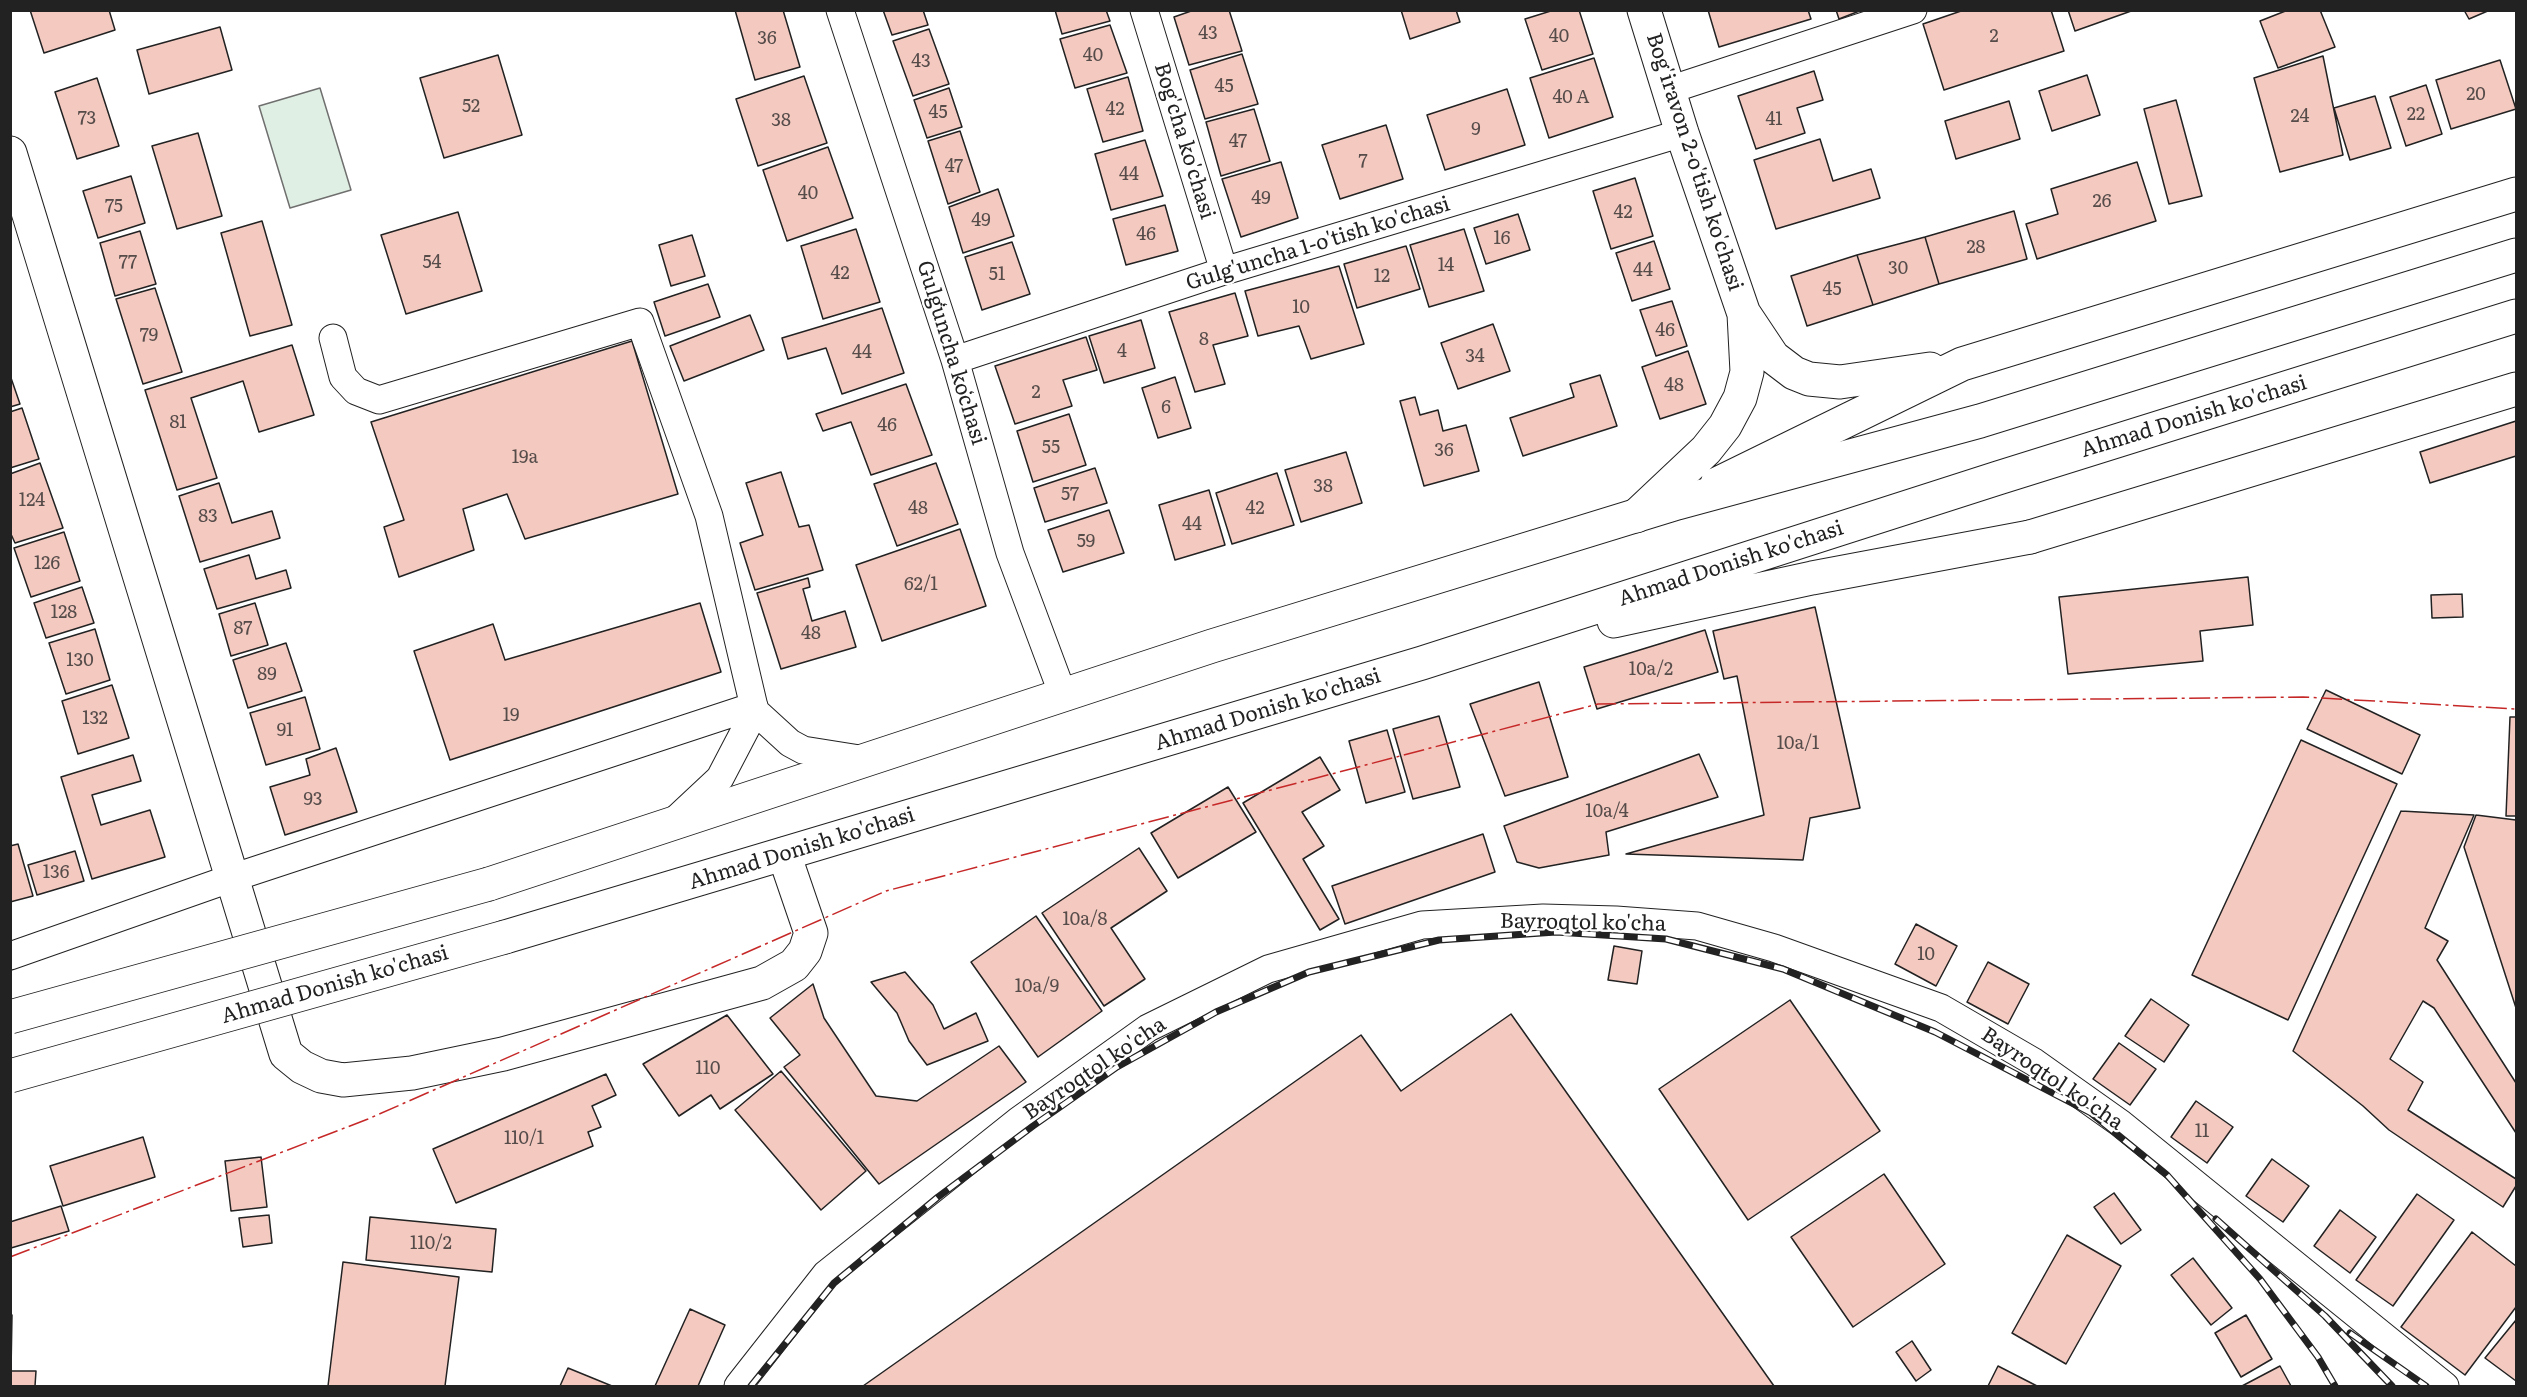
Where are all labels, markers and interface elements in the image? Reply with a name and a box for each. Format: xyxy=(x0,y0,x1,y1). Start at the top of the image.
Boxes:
house number: 43 xyxy=(1198,23,1218,45)
house number: 40 xyxy=(1549,26,1569,48)
house number: 2 xyxy=(1989,26,1999,48)
house number: 36 xyxy=(757,28,777,50)
street label: Bog'iravon 2-o'tish ko'chasi xyxy=(1640,30,1748,294)
house number: 40 xyxy=(1083,45,1103,67)
house number: 43 xyxy=(911,51,931,73)
street label: Bog'cha ko'chasi xyxy=(1148,60,1220,222)
house number: 45 xyxy=(1214,76,1234,98)
house number: 20 xyxy=(2466,84,2486,106)
house number: 40 A xyxy=(1552,87,1590,109)
house number: 52 xyxy=(462,96,480,118)
house number: 42 xyxy=(1105,99,1125,121)
house number: 45 xyxy=(928,102,948,124)
house number: 22 xyxy=(2407,104,2425,126)
house number: 24 xyxy=(2290,106,2310,128)
house number: 73 xyxy=(78,108,96,130)
house number: 41 xyxy=(1765,109,1783,131)
house number: 38 xyxy=(771,110,791,132)
house number: 9 xyxy=(1471,119,1481,141)
house number: 47 xyxy=(1229,131,1247,153)
house number: 7 xyxy=(1358,151,1368,173)
house number: 47 xyxy=(945,156,963,178)
house number: 44 xyxy=(1119,164,1139,186)
house number: 40 xyxy=(798,183,818,205)
house number: 49 xyxy=(1251,188,1271,210)
house number: 26 xyxy=(2093,191,2111,213)
street label: Gulg'uncha 1-o'tish ko'chasi xyxy=(1183,192,1453,296)
house number: 75 xyxy=(105,196,123,218)
house number: 42 xyxy=(1613,202,1633,224)
house number: 49 xyxy=(971,210,991,232)
house number: 46 xyxy=(1136,224,1156,246)
house number: 16 xyxy=(1494,228,1510,250)
house number: 28 xyxy=(1966,237,1986,259)
house number: 77 xyxy=(119,252,137,274)
house number: 54 xyxy=(422,252,442,274)
house number: 14 xyxy=(1438,255,1454,277)
street label: Gulgʻuncha koʻchasi xyxy=(911,258,991,448)
house number: 30 xyxy=(1888,258,1908,280)
house number: 44 xyxy=(1633,260,1653,282)
house number: 42 xyxy=(830,263,850,285)
house number: 51 xyxy=(989,264,1005,286)
house number: 12 xyxy=(1374,266,1390,288)
house number: 45 xyxy=(1822,279,1842,301)
house number: 10 xyxy=(1292,297,1310,319)
house number: 46 xyxy=(1655,320,1675,342)
house number: 79 xyxy=(140,325,158,347)
house number: 8 xyxy=(1199,329,1209,351)
house number: 4 xyxy=(1117,341,1127,363)
house number: 44 xyxy=(852,342,872,364)
house number: 34 xyxy=(1465,346,1485,368)
street label: Ahmad Donish ko'chasi xyxy=(2078,371,2310,463)
house number: 48 xyxy=(1664,375,1684,397)
house number: 2 xyxy=(1031,382,1041,404)
house number: 6 xyxy=(1161,397,1171,419)
house number: 81 xyxy=(169,412,187,434)
house number: 46 xyxy=(877,415,897,437)
house number: 55 xyxy=(1042,437,1060,459)
house number: 36 xyxy=(1434,440,1454,462)
house number: 19a xyxy=(512,447,538,469)
house number: 38 xyxy=(1313,476,1333,498)
house number: 57 xyxy=(1061,484,1079,506)
house number: 124 xyxy=(19,490,45,512)
house number: 48 xyxy=(908,498,928,520)
house number: 42 xyxy=(1245,498,1265,520)
house number: 83 xyxy=(198,506,218,528)
house number: 44 xyxy=(1182,514,1202,536)
street label: Ahmad Donish ko'chasi xyxy=(1615,516,1847,612)
house number: 59 xyxy=(1077,531,1095,553)
house number: 126 xyxy=(34,553,60,575)
house number: 62/1 xyxy=(904,574,938,596)
house number: 128 xyxy=(51,602,77,624)
house number: 87 xyxy=(234,618,252,640)
house number: 48 xyxy=(801,623,821,645)
house number: 130 xyxy=(66,650,94,672)
house number: 10a/2 xyxy=(1629,659,1673,681)
house number: 89 xyxy=(257,664,277,686)
street label: Ahmad Donish ko'chasi xyxy=(1152,664,1384,756)
house number: 19 xyxy=(503,705,519,727)
house number: 132 xyxy=(82,708,108,730)
house number: 91 xyxy=(277,720,293,742)
house number: 10a/1 xyxy=(1777,733,1819,755)
house number: 93 xyxy=(303,789,323,811)
house number: 10a/4 xyxy=(1585,801,1629,823)
street label: Ahmad Donish ko'chasi xyxy=(686,803,918,895)
house number: 136 xyxy=(43,862,69,884)
house number: 10a/8 xyxy=(1062,909,1108,931)
street label: Bayroqtol ko'cha xyxy=(1500,909,1666,937)
street label: Ahmad Donish ko'chasi xyxy=(219,941,451,1029)
house number: 10 xyxy=(1917,944,1935,966)
house number: 10a/9 xyxy=(1015,976,1059,998)
street label: Bayroqtol ko'cha xyxy=(1019,1012,1171,1126)
street label: Bayroqtol ko'cha xyxy=(1976,1022,2128,1136)
house number: 110 xyxy=(695,1058,721,1080)
house number: 11 xyxy=(2195,1121,2209,1143)
house number: 110/1 xyxy=(504,1128,544,1150)
house number: 110/2 xyxy=(410,1233,452,1255)

